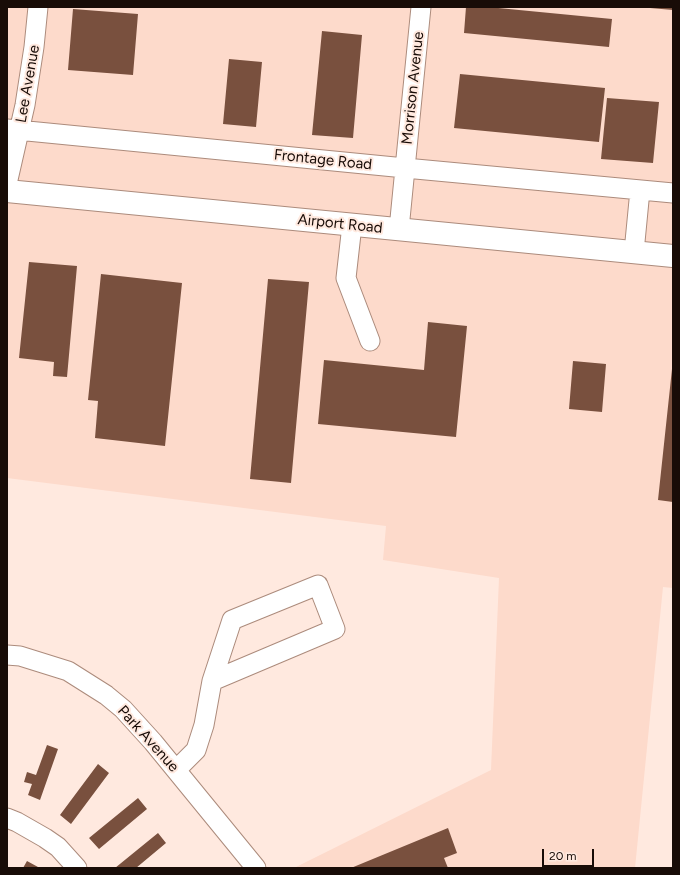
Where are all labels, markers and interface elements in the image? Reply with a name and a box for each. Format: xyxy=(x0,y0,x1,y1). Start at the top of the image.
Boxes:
street label: Morrison Avenue xyxy=(398,31,428,145)
street label: Lee Avenue xyxy=(12,44,44,124)
street label: Frontage Road xyxy=(273,146,373,174)
street label: Airport Road xyxy=(297,211,383,237)
street label: Park Avenue xyxy=(114,702,182,776)
scale bar xyxy=(544,841,596,867)
text: 20 m xyxy=(549,849,577,863)

